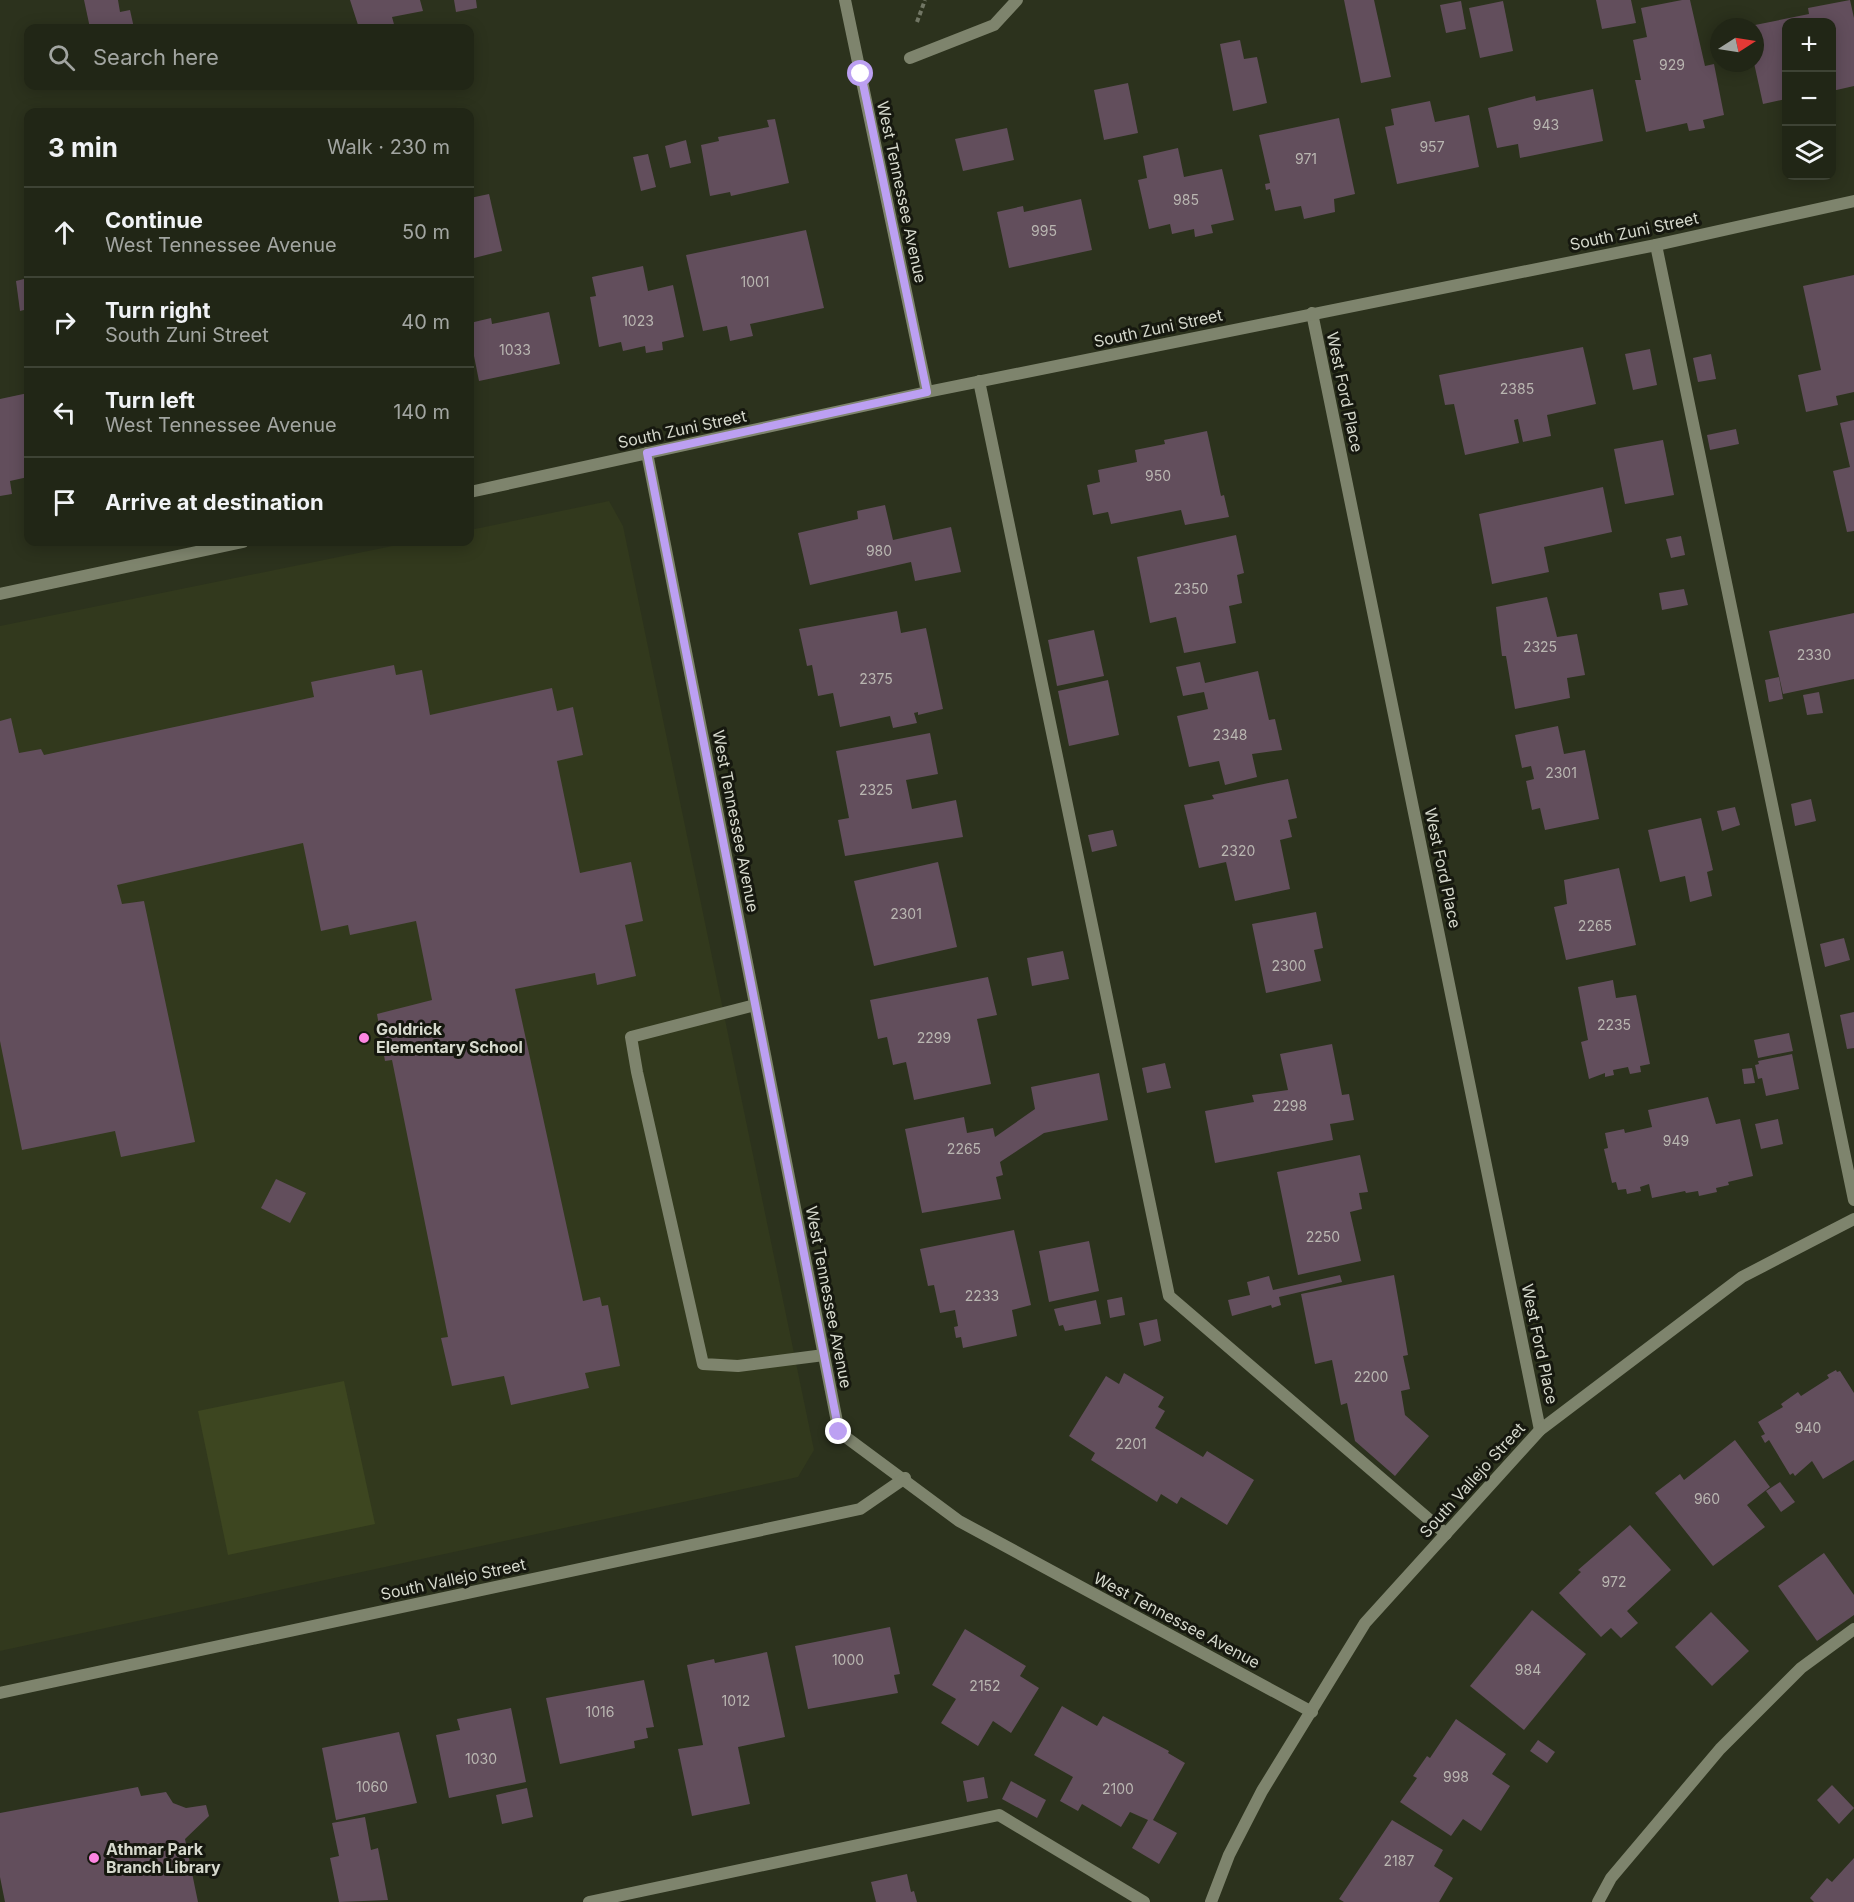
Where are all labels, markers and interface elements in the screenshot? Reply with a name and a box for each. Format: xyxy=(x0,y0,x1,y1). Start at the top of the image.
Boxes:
north arrow xyxy=(1710,18,1764,72)
map controls xyxy=(1782,18,1836,180)
button: + xyxy=(1782,18,1836,72)
search box xyxy=(24,24,474,90)
icon: search xyxy=(45,41,78,74)
text: Search here xyxy=(93,44,219,70)
house number: 929 xyxy=(1659,56,1685,73)
route start xyxy=(847,60,873,86)
button: − xyxy=(1782,72,1836,126)
street label: West Tennessee Avenue xyxy=(873,99,931,285)
house number: 943 xyxy=(1533,116,1559,133)
button: layers xyxy=(1782,126,1836,180)
text: 3 min xyxy=(48,132,118,163)
text: Walk · 230 m xyxy=(327,135,450,159)
house number: 957 xyxy=(1419,138,1445,155)
house number: 971 xyxy=(1295,150,1317,167)
house number: 985 xyxy=(1173,191,1199,208)
text: Continue xyxy=(105,207,203,233)
street label: South Zuni Street xyxy=(1568,208,1700,254)
icon: ahead xyxy=(48,216,81,249)
text: 50 m xyxy=(402,220,450,244)
house number: 995 xyxy=(1031,222,1057,239)
text: West Tennessee Avenue xyxy=(105,233,337,257)
house number: 1001 xyxy=(740,273,770,290)
text: Turn right xyxy=(105,297,211,323)
street label: South Zuni Street xyxy=(1092,305,1224,351)
icon: right xyxy=(48,306,81,339)
text: 40 m xyxy=(401,310,450,334)
house number: 1023 xyxy=(622,312,654,329)
text: South Zuni Street xyxy=(105,323,269,347)
street label: West Ford Place xyxy=(1322,330,1368,454)
house number: 1033 xyxy=(499,341,531,358)
house number: 2385 xyxy=(1500,380,1534,397)
text: Turn left xyxy=(105,387,195,413)
icon: left xyxy=(48,396,81,429)
text: 140 m xyxy=(393,400,450,424)
street label: South Zuni Street xyxy=(616,406,748,452)
text: West Tennessee Avenue xyxy=(105,413,337,437)
house number: 950 xyxy=(1145,467,1171,484)
icon: arrive xyxy=(48,486,81,519)
text: Arrive at destination xyxy=(105,489,324,515)
house number: 980 xyxy=(866,542,892,559)
house number: 2350 xyxy=(1174,580,1208,597)
house number: 2325 xyxy=(1523,638,1557,655)
house number: 2330 xyxy=(1797,646,1831,663)
house number: 2375 xyxy=(859,670,893,687)
house number: 2348 xyxy=(1213,726,1247,743)
street label: West Tennessee Avenue xyxy=(708,728,764,914)
house number: 2301 xyxy=(1545,764,1577,781)
house number: 2325 xyxy=(859,781,893,798)
street label: West Ford Place xyxy=(1420,806,1466,930)
house number: 2320 xyxy=(1221,842,1255,859)
house number: 2301 xyxy=(890,905,922,922)
house number: 2265 xyxy=(1578,917,1612,934)
house number: 2300 xyxy=(1272,957,1306,974)
house number: 2235 xyxy=(1597,1016,1631,1033)
place label: Goldrick Elementary School xyxy=(376,1019,523,1057)
house number: 2299 xyxy=(917,1029,951,1046)
marker: Goldrick Elementary School xyxy=(357,1031,371,1045)
house number: 2298 xyxy=(1273,1097,1307,1114)
house number: 949 xyxy=(1663,1132,1689,1149)
house number: 2265 xyxy=(947,1140,981,1157)
street label: West Tennessee Avenue xyxy=(801,1204,857,1390)
house number: 2250 xyxy=(1306,1228,1340,1245)
street label: West Ford Place xyxy=(1517,1282,1563,1406)
house number: 2233 xyxy=(965,1287,999,1304)
house number: 2200 xyxy=(1354,1368,1388,1385)
route end xyxy=(825,1418,851,1444)
street label: South Vallejo Street xyxy=(1415,1418,1529,1542)
house number: 940 xyxy=(1795,1419,1821,1436)
house number: 2201 xyxy=(1115,1435,1147,1452)
house number: 960 xyxy=(1694,1490,1720,1507)
street label: South Vallejo Street xyxy=(379,1554,527,1604)
street label: West Tennessee Avenue xyxy=(1090,1568,1264,1672)
house number: 972 xyxy=(1602,1573,1626,1590)
house number: 1000 xyxy=(832,1651,864,1668)
house number: 984 xyxy=(1515,1661,1541,1678)
house number: 2152 xyxy=(969,1677,1001,1694)
house number: 1012 xyxy=(722,1692,750,1709)
house number: 1016 xyxy=(586,1703,614,1720)
house number: 1030 xyxy=(465,1750,497,1767)
house number: 998 xyxy=(1443,1768,1469,1785)
house number: 1060 xyxy=(356,1778,388,1795)
house number: 2100 xyxy=(1102,1780,1134,1797)
place label: Athmar Park Branch Library xyxy=(106,1839,221,1877)
marker: Athmar Park Branch Library xyxy=(87,1851,101,1865)
house number: 2187 xyxy=(1384,1852,1414,1869)

